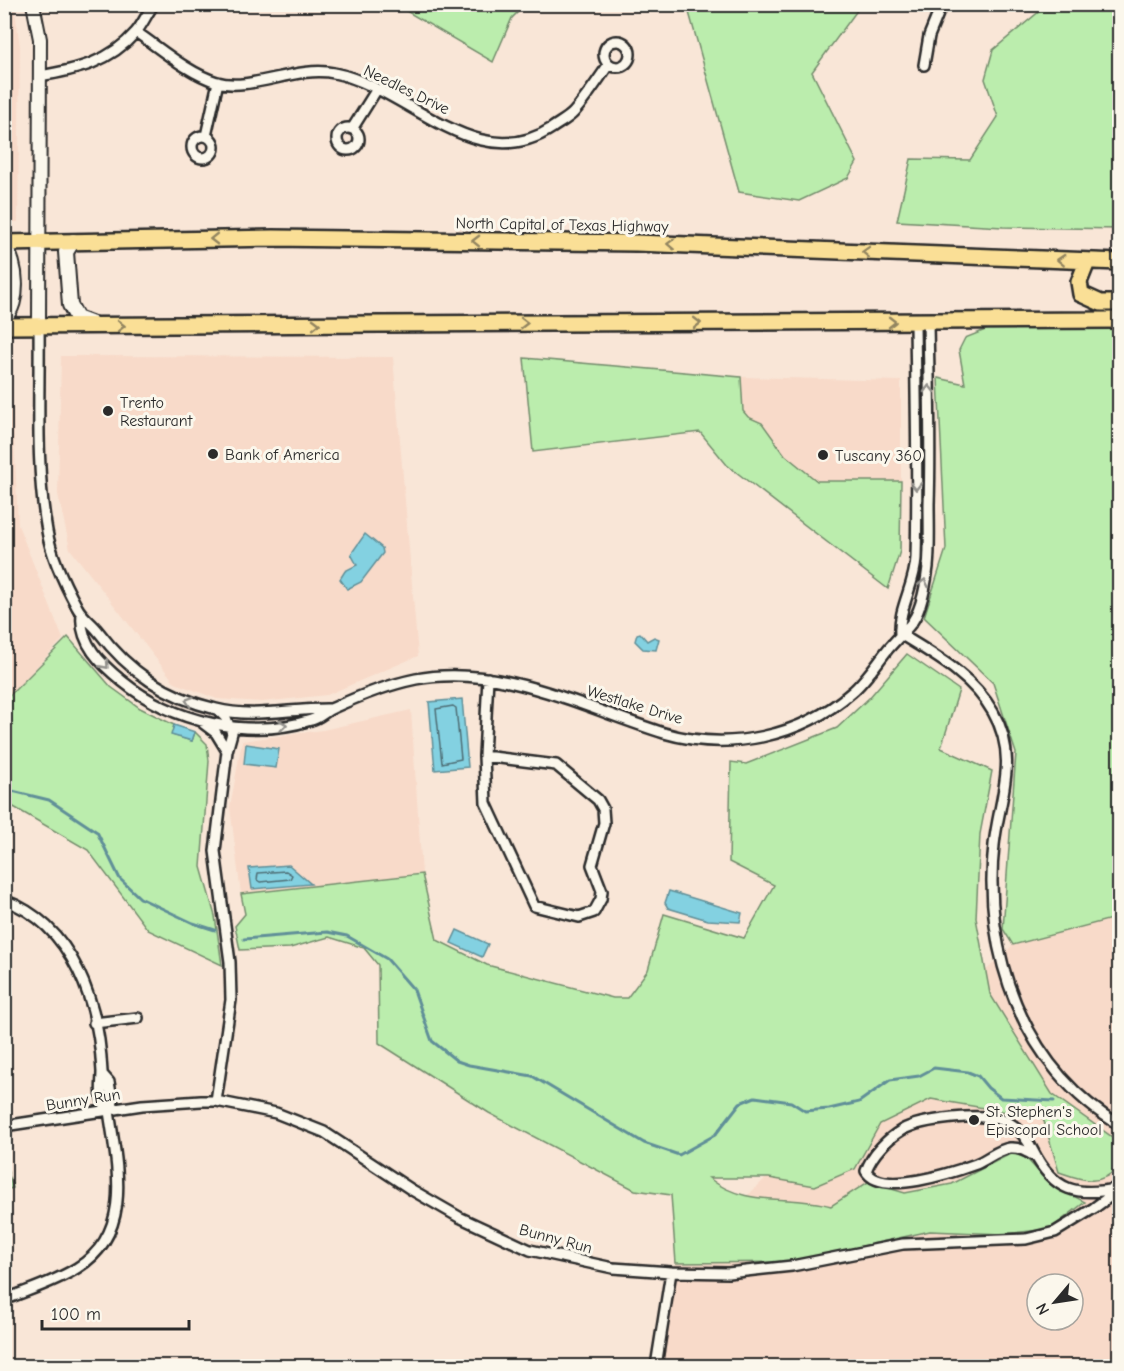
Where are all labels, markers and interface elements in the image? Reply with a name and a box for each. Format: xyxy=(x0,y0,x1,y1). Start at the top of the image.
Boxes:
street label: Needles Drive xyxy=(361,61,452,118)
street label: North Capital of Texas Highway xyxy=(455,214,669,236)
one-way arrow xyxy=(210,233,219,245)
one-way arrow xyxy=(472,235,481,247)
one-way arrow xyxy=(667,238,676,251)
one-way arrow xyxy=(862,246,871,258)
one-way arrow xyxy=(1057,254,1066,267)
one-way arrow xyxy=(519,316,528,329)
one-way arrow xyxy=(888,316,897,329)
one-way arrow xyxy=(693,317,702,329)
one-way arrow xyxy=(312,318,321,330)
one-way arrow xyxy=(117,320,126,332)
one-way arrow xyxy=(923,384,935,393)
place label: Trento Restaurant xyxy=(120,394,193,430)
marker: Trento Restaurant xyxy=(101,404,115,418)
place label: Bank of America xyxy=(225,446,340,464)
marker: Bank of America xyxy=(206,447,220,461)
place label: Tuscany 360 xyxy=(835,447,922,465)
marker: Tuscany 360 xyxy=(816,448,830,462)
one-way arrow xyxy=(910,482,922,491)
one-way arrow xyxy=(917,578,930,588)
one-way arrow xyxy=(98,658,109,669)
street label: Westlake Drive xyxy=(585,682,685,728)
one-way arrow xyxy=(184,695,195,708)
one-way arrow xyxy=(278,719,288,732)
street label: Bunny Run xyxy=(45,1085,122,1115)
place label: St. Stephen's Episcopal School xyxy=(986,1103,1102,1139)
marker: St. Stephen's Episcopal School xyxy=(967,1113,981,1127)
street label: Bunny Run xyxy=(517,1221,594,1257)
north arrow xyxy=(1025,1272,1085,1332)
scale bar xyxy=(42,1293,189,1331)
text: N xyxy=(1032,1300,1053,1318)
text: 100 m xyxy=(51,1304,101,1325)

